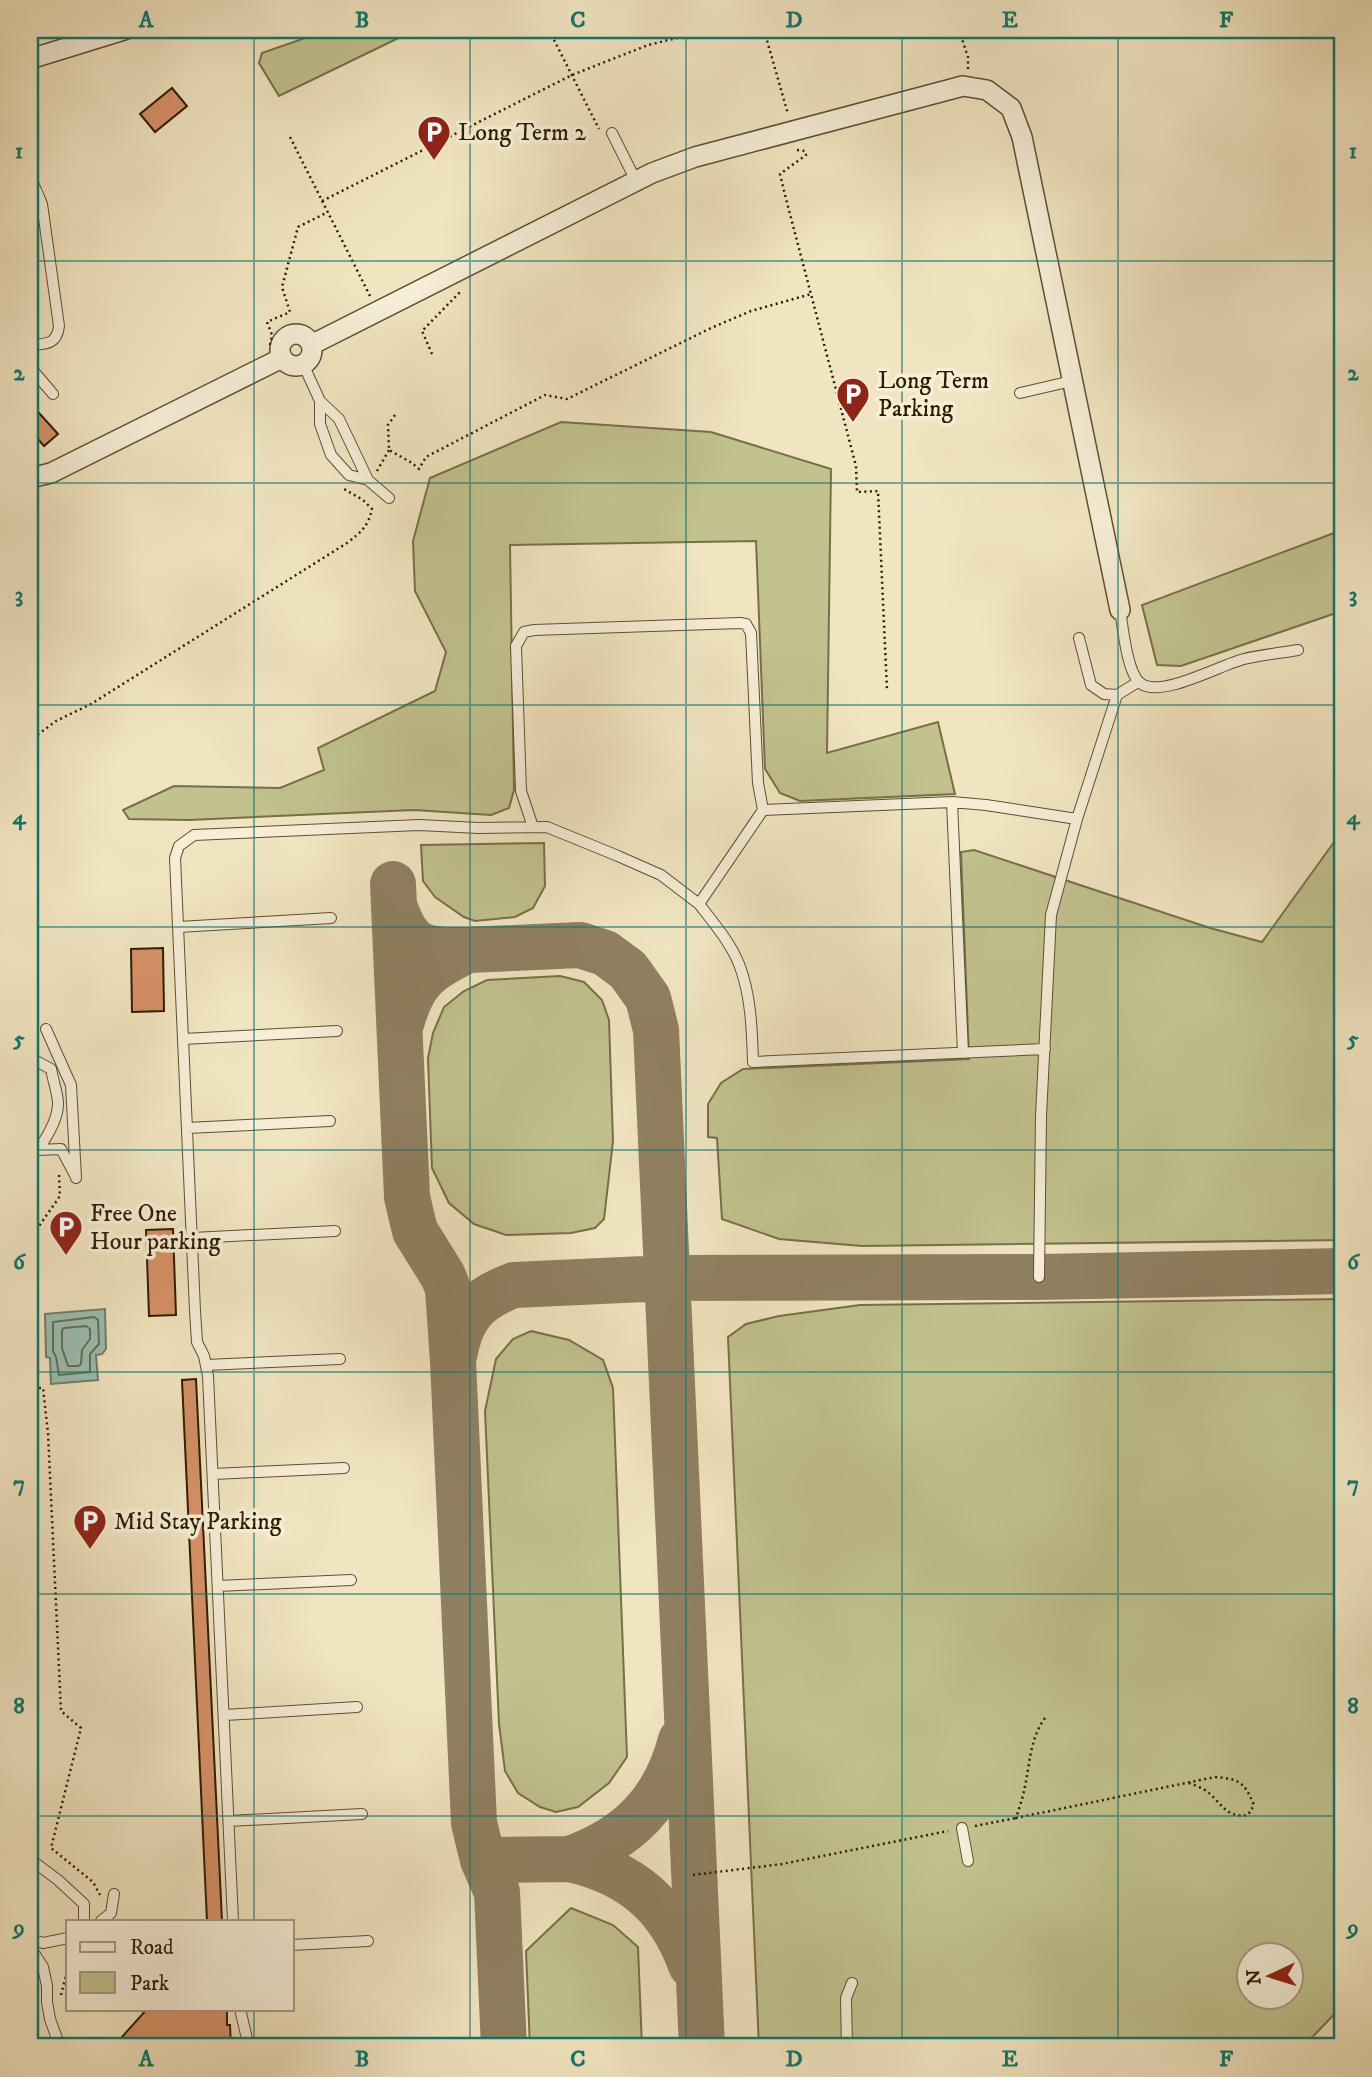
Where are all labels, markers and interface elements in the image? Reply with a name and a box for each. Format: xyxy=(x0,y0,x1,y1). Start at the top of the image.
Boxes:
text: A xyxy=(138,6,155,35)
text: B xyxy=(355,6,369,35)
text: C xyxy=(570,6,586,35)
text: D xyxy=(785,6,803,35)
text: E xyxy=(1002,6,1018,35)
text: F xyxy=(1219,6,1234,35)
parking icon: Long Term 2 xyxy=(415,113,453,162)
place label: Long Term 2 xyxy=(458,118,586,148)
text: 1 xyxy=(15,137,23,166)
text: 1 xyxy=(1349,137,1357,166)
text: 2 xyxy=(13,359,25,388)
text: 2 xyxy=(1347,359,1359,388)
place label: Long Term Parking xyxy=(878,366,989,424)
parking icon: Long Term Parking xyxy=(834,375,872,424)
text: 3 xyxy=(15,581,23,610)
text: 3 xyxy=(1349,581,1357,610)
text: 4 xyxy=(12,803,27,832)
text: 4 xyxy=(1346,803,1361,832)
text: 5 xyxy=(12,1025,25,1054)
text: 5 xyxy=(1346,1025,1359,1054)
place label: Free One Hour parking xyxy=(90,1199,221,1257)
parking icon: Free One Hour parking xyxy=(47,1208,85,1257)
text: 6 xyxy=(13,1248,27,1277)
text: 6 xyxy=(1347,1248,1361,1277)
text: 7 xyxy=(13,1470,25,1499)
text: 7 xyxy=(1347,1470,1359,1499)
parking icon: Mid Stay Parking xyxy=(71,1502,109,1551)
place label: Mid Stay Parking xyxy=(114,1507,282,1537)
text: 8 xyxy=(13,1692,25,1721)
text: 8 xyxy=(1347,1692,1359,1721)
text: 9 xyxy=(11,1914,25,1943)
text: 9 xyxy=(1345,1914,1359,1943)
legend xyxy=(66,1920,294,2010)
text: Road xyxy=(130,1935,174,1961)
north arrow xyxy=(1236,1940,1306,2010)
text: N xyxy=(1242,1968,1267,1986)
text: Park xyxy=(130,1971,170,1997)
text: A xyxy=(138,2045,155,2074)
text: B xyxy=(355,2045,369,2074)
text: C xyxy=(570,2045,586,2074)
text: D xyxy=(785,2045,803,2074)
text: E xyxy=(1002,2045,1018,2074)
text: F xyxy=(1219,2045,1234,2074)

